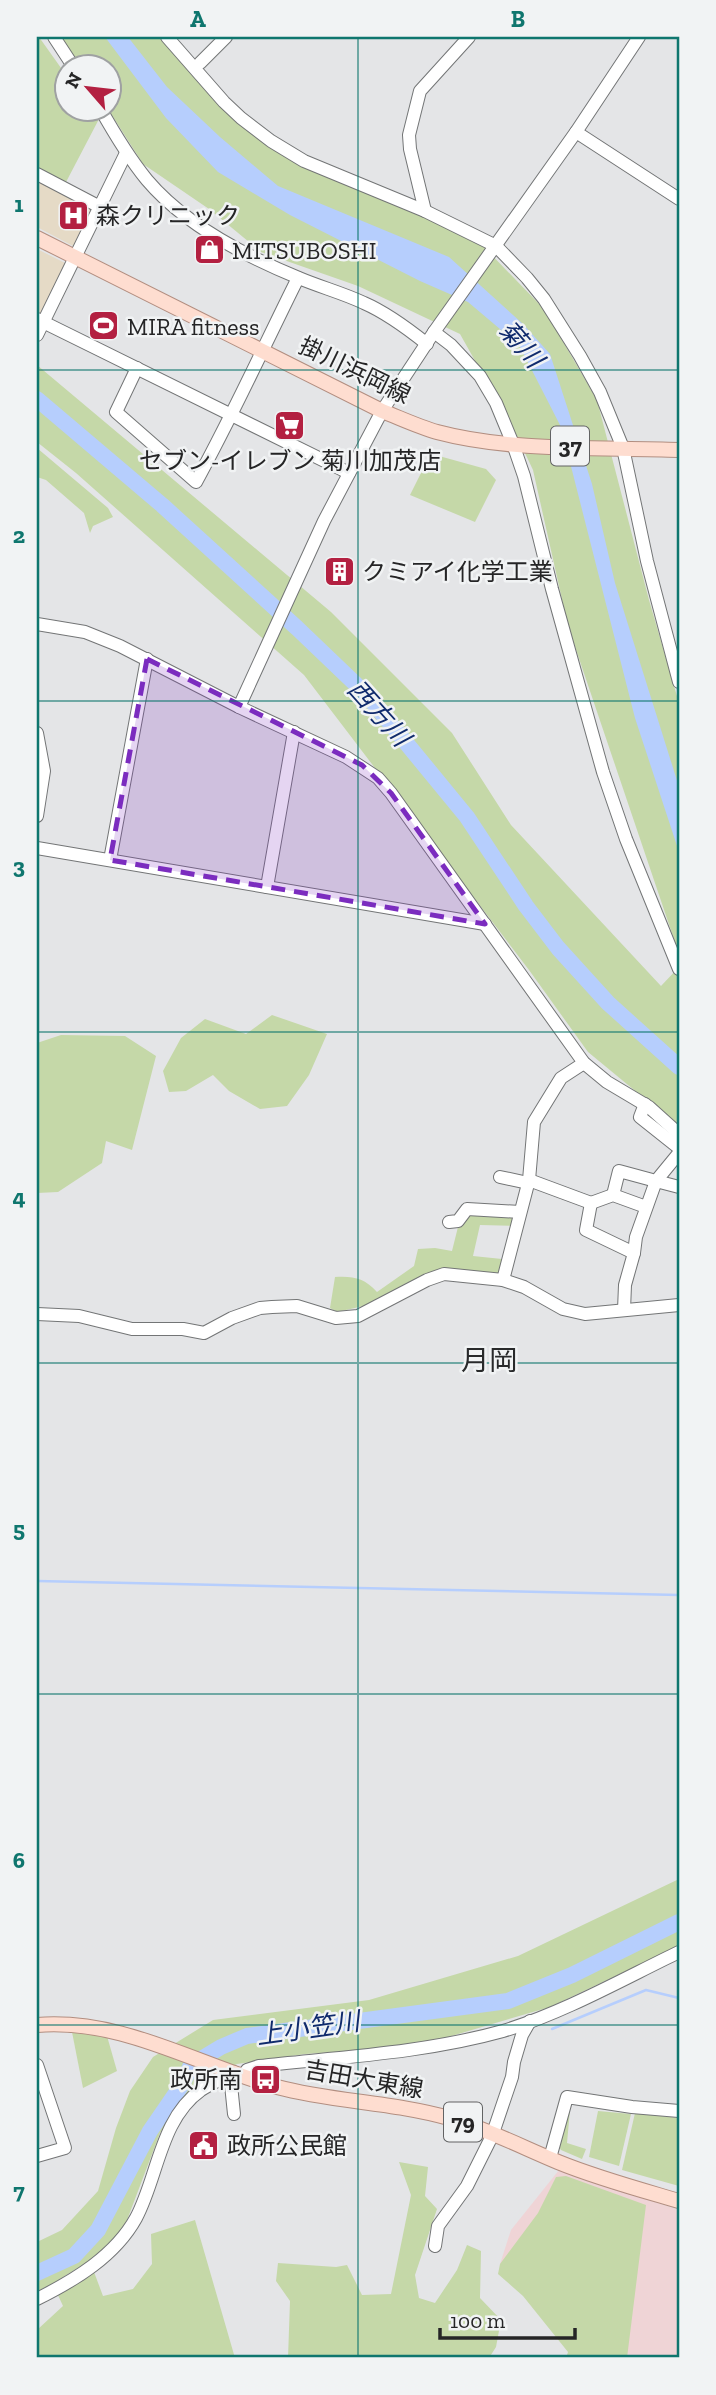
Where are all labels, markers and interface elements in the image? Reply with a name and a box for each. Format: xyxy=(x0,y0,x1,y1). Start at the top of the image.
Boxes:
text: A xyxy=(190,5,206,33)
text: B xyxy=(511,5,525,33)
north arrow xyxy=(52,52,122,122)
text: N xyxy=(60,68,87,92)
text: 1 xyxy=(14,190,24,218)
hospital icon: 森クリニック xyxy=(56,198,90,232)
place label: 森クリニック xyxy=(96,201,240,230)
shop icon: MITSUBOSHI xyxy=(192,233,226,267)
place label: MITSUBOSHI xyxy=(232,236,376,265)
sports icon: MIRA fitness xyxy=(87,309,121,343)
place label: MIRA fitness xyxy=(127,312,260,341)
water label: 菊川 xyxy=(492,314,552,376)
street label: 掛川浜岡線 xyxy=(295,331,415,409)
supermarket icon: セブン-イレブン 菊川加茂店 xyxy=(273,409,307,443)
road number: 37 xyxy=(551,426,589,466)
place label: セブン-イレブン 菊川加茂店 xyxy=(139,446,441,475)
text: 2 xyxy=(13,521,25,549)
building icon: クミアイ化学工業 xyxy=(322,554,356,588)
place label: クミアイ化学工業 xyxy=(362,557,553,586)
water label: 西方川 xyxy=(341,673,419,755)
text: 3 xyxy=(13,852,25,880)
text: 4 xyxy=(12,1183,26,1211)
district label: 月岡 xyxy=(461,1344,517,1377)
text: 5 xyxy=(13,1515,25,1543)
text: 6 xyxy=(13,1846,25,1874)
water label: 上小笠川 xyxy=(254,2005,365,2051)
street label: 吉田大東線 xyxy=(302,2054,426,2104)
bus stop icon: 政所南 xyxy=(248,2062,282,2096)
place label: 政所南 xyxy=(170,2065,242,2094)
road number: 79 xyxy=(444,2102,482,2142)
public building icon: 政所公民館 xyxy=(187,2128,221,2162)
place label: 政所公民館 xyxy=(227,2131,347,2160)
text: 7 xyxy=(13,2177,25,2205)
scale bar xyxy=(440,2297,574,2341)
text: 100 m xyxy=(450,2308,505,2333)

